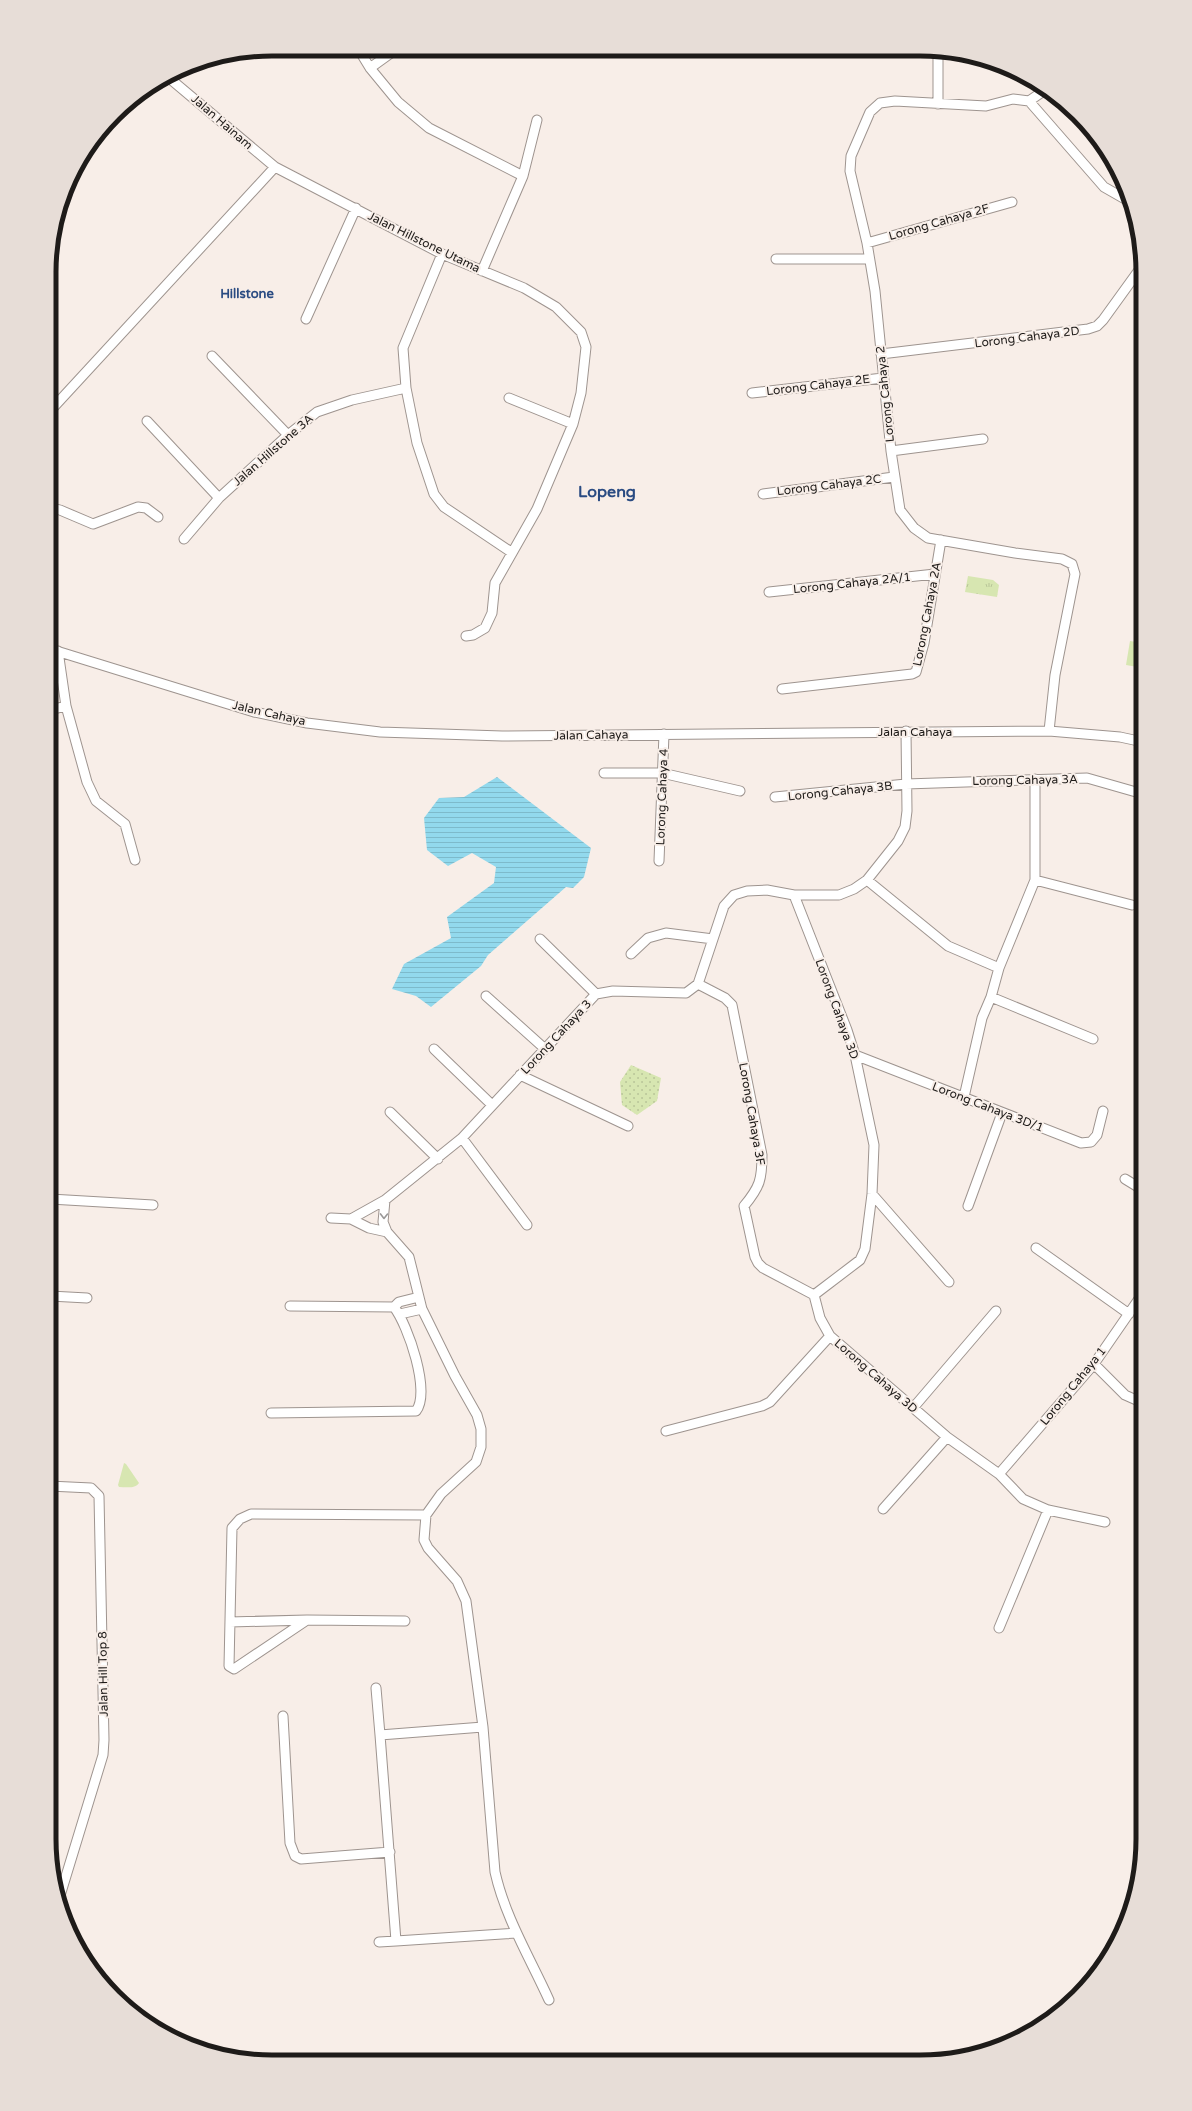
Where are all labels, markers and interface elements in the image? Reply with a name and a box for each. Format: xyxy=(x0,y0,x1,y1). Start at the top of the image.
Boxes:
street label: Jalan Hainam xyxy=(189,92,255,152)
street label: Lorong Cahaya 2F xyxy=(887,201,991,243)
street label: Jalan Hillstone Utama xyxy=(366,209,482,275)
district label: Hillstone xyxy=(220,286,274,302)
street label: Lorong Cahaya 2D xyxy=(974,324,1080,350)
street label: Lorong Cahaya 2 xyxy=(873,345,897,443)
street label: Lorong Cahaya 2E xyxy=(765,372,871,398)
street label: Jalan Hillstone 3A xyxy=(230,411,316,489)
street label: Lorong Cahaya 2C xyxy=(776,472,882,498)
district label: Lopeng xyxy=(578,482,636,502)
street label: Lorong Cahaya 2A xyxy=(910,561,944,667)
street label: Lorong Cahaya 2A/1 xyxy=(792,570,912,596)
street label: Jalan Cahaya xyxy=(231,698,307,728)
street label: Jalan Cahaya xyxy=(878,725,952,739)
street label: Jalan Cahaya xyxy=(554,727,628,743)
street label: Lorong Cahaya 4 xyxy=(653,748,671,846)
street label: Lorong Cahaya 3A xyxy=(972,772,1078,788)
street label: Lorong Cahaya 3B xyxy=(787,779,893,803)
street label: Lorong Cahaya 3D xyxy=(812,957,862,1061)
street label: Lorong Cahaya 3 xyxy=(518,997,594,1077)
street label: Lorong Cahaya 3F xyxy=(736,1062,768,1166)
street label: Lorong Cahaya 3D/1 xyxy=(930,1079,1046,1135)
one-way arrow xyxy=(380,1214,388,1220)
street label: Lorong Cahaya 3D xyxy=(832,1336,920,1416)
street label: Lorong Cahaya 1 xyxy=(1037,1344,1109,1428)
street label: Jalan Hill Top 8 xyxy=(95,1631,111,1717)

